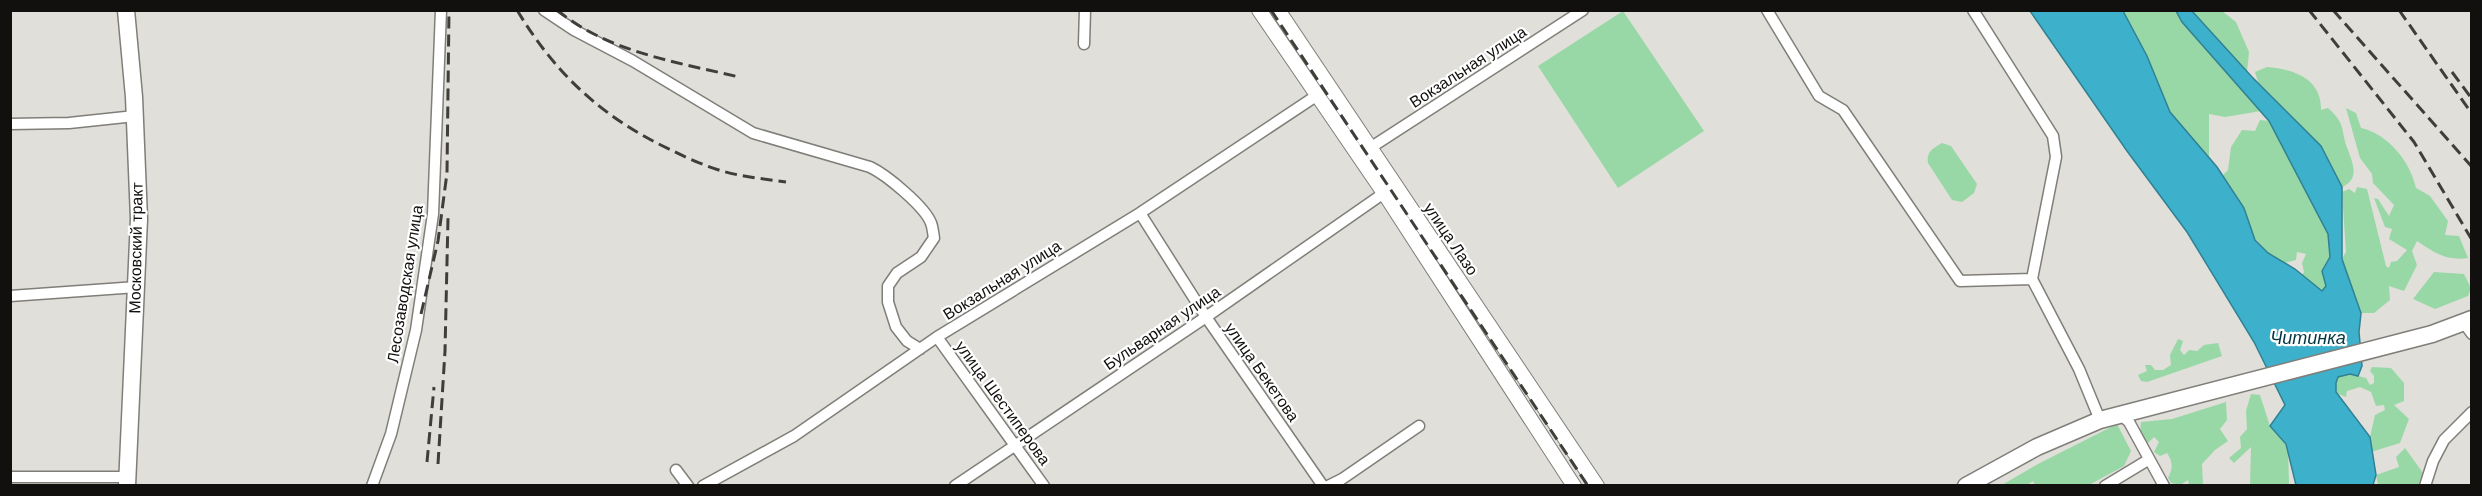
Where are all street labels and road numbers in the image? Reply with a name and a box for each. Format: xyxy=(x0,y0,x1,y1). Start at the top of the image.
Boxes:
street label: Вокзальная улица xyxy=(1406,21,1531,113)
street label: Московский тракт xyxy=(124,181,148,314)
street label: улица Лазо xyxy=(1419,199,1483,280)
street label: Лесозаводская улица xyxy=(382,203,428,365)
street label: Вокзальная улица xyxy=(939,235,1065,325)
street label: Бульварная улица xyxy=(1100,281,1224,375)
street label: улица Бекетова xyxy=(1220,318,1304,426)
street label: улица Шестиперова xyxy=(951,337,1055,469)

